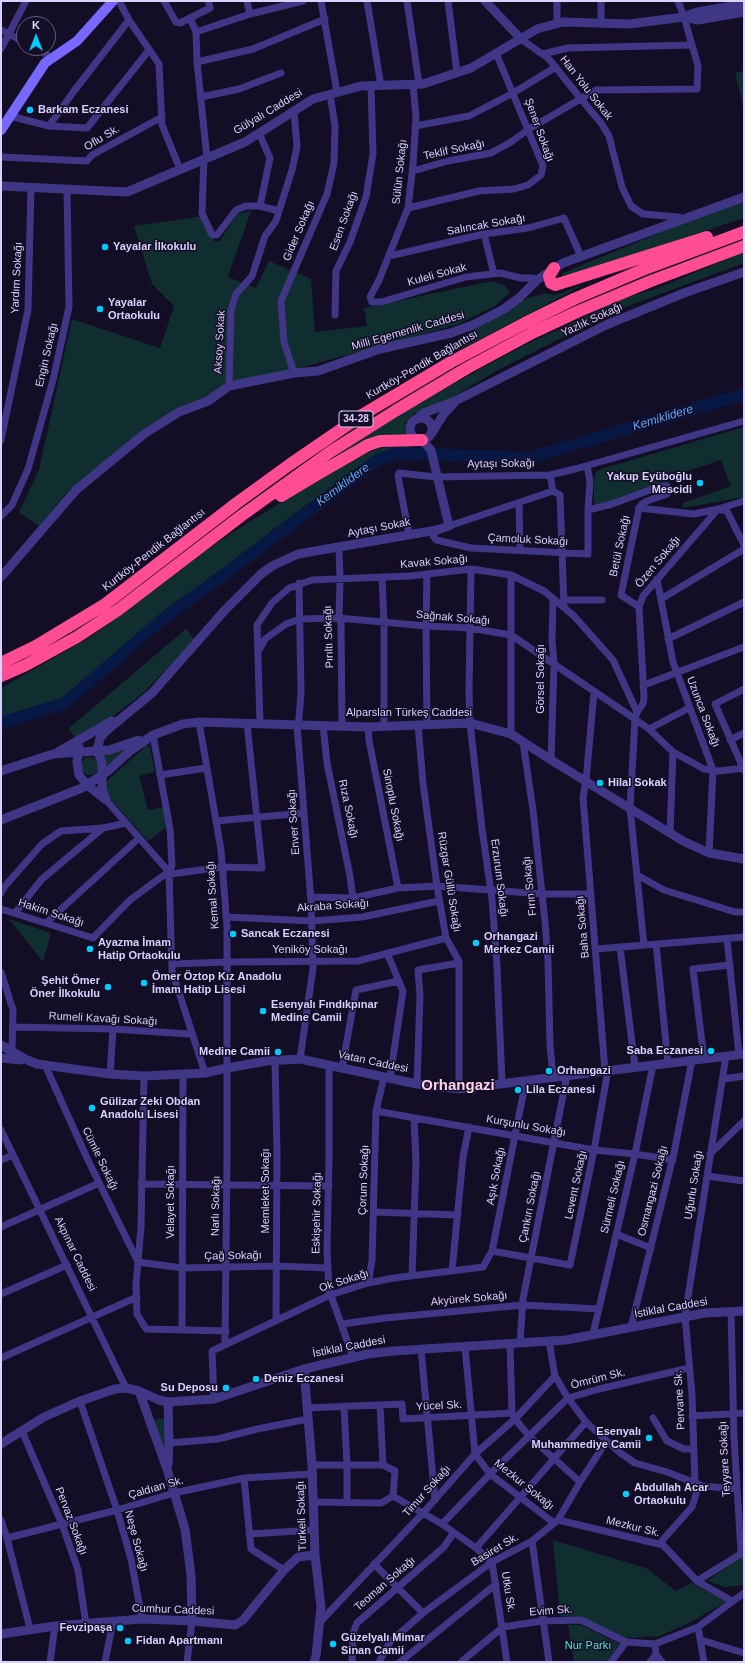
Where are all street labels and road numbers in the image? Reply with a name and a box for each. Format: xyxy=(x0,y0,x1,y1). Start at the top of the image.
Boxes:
street label: Han Yolu Sokak xyxy=(557,53,615,123)
street label: Gülyalı Caddesi xyxy=(231,86,305,138)
street label: Şener Sokağı xyxy=(521,96,557,164)
street label: Oflu Sk. xyxy=(82,122,122,154)
street label: Teklif Sokağı xyxy=(422,137,486,163)
street label: Sülün Sokağı xyxy=(390,139,410,205)
street label: Esen Sokağı xyxy=(327,189,361,253)
street label: Gider Sokağı xyxy=(280,199,318,263)
street label: Salıncak Sokağı xyxy=(446,212,526,238)
street label: Yardım Sokağı xyxy=(9,242,25,314)
street label: Kuleli Sokak xyxy=(406,261,468,289)
street label: Yazlık Sokağı xyxy=(559,300,625,340)
street label: Milli Egemenlik Caddesi xyxy=(350,309,466,353)
street label: Aksoy Sokak xyxy=(212,310,228,374)
street label: Engin Sokağı xyxy=(33,322,61,388)
street label: Kurtköy-Pendik Bağlantısı xyxy=(364,328,480,402)
road number: 34-28 xyxy=(339,411,373,427)
street label: Aytaşı Sokağı xyxy=(467,457,535,471)
street label: Kurtköy-Pendik Bağlantısı xyxy=(100,506,208,594)
street label: Betül Sokağı xyxy=(607,514,633,578)
street label: Aytaşı Sokak xyxy=(346,515,412,541)
street label: Çamoluk Sokağı xyxy=(487,531,569,549)
street label: Özen Sokağı xyxy=(633,533,683,591)
street label: Kavak Sokağı xyxy=(400,552,468,572)
street label: Pırıltı Sokağı xyxy=(321,605,337,669)
street label: Sağnak Sokağı xyxy=(415,608,491,628)
street label: Görsel Sokağı xyxy=(534,644,548,714)
street label: Uzunca Sokağı xyxy=(683,675,723,749)
street label: Alparslan Türkeş Caddesi xyxy=(346,706,472,720)
street label: Sinoplu Sokağı xyxy=(379,767,407,843)
street label: Rıza Sokağı xyxy=(335,778,361,840)
street label: Enver Sokağı xyxy=(285,789,303,855)
street label: Rüzgar Güllü Sokağı xyxy=(435,831,463,933)
street label: Erzurum Sokağı xyxy=(488,838,510,918)
street label: Fırın Sokağı xyxy=(520,856,540,916)
street label: Kemal Sokağı xyxy=(204,860,222,930)
street label: Baha Sokağı xyxy=(574,895,592,959)
street label: Hakim Sokağı xyxy=(16,896,86,930)
street label: Akraba Sokağı xyxy=(297,897,369,915)
street label: Yeniköy Sokağı xyxy=(272,943,348,957)
street label: Rumeli Kavağı Sokağı xyxy=(48,1010,158,1028)
street label: Vatan Caddesi xyxy=(337,1048,409,1076)
street label: Kurşunlu Sokağı xyxy=(485,1112,567,1140)
street label: Cümle Sokağı xyxy=(79,1125,121,1193)
street label: Osmangazi Sokağı xyxy=(635,1144,671,1238)
street label: Çorum Sokağı xyxy=(356,1145,372,1215)
street label: Aşık Sokağı xyxy=(484,1146,508,1206)
street label: Memleket Sokağı xyxy=(259,1149,273,1233)
street label: Levent Sokağı xyxy=(562,1149,590,1221)
street label: Uğurlu Sokağı xyxy=(682,1150,706,1220)
street label: Sürmeli Sokağı xyxy=(598,1159,628,1235)
street label: Velayet Sokağı xyxy=(164,1165,178,1239)
street label: Çankırı Sokağı xyxy=(517,1170,543,1244)
street label: Eskişehir Sokağı xyxy=(310,1172,324,1254)
street label: Narlı Sokağı xyxy=(209,1176,223,1236)
street label: Akpınar Caddesi xyxy=(51,1215,99,1293)
street label: Çağ Sokağı xyxy=(204,1249,262,1263)
street label: Ok Sokağı xyxy=(318,1267,370,1295)
street label: Akyürek Sokağı xyxy=(430,1289,508,1309)
street label: İstiklal Caddesi xyxy=(633,1295,709,1321)
street label: İstiklal Caddesi xyxy=(311,1333,387,1361)
street label: Ömrüm Sk. xyxy=(569,1366,627,1392)
street label: Pervane Sk. xyxy=(672,1370,688,1430)
street label: Yücel Sk. xyxy=(415,1398,463,1414)
street label: Teyyare Sokağı xyxy=(716,1421,734,1497)
street label: Mezkur Sokağı xyxy=(491,1457,557,1513)
street label: Timur Sokağı xyxy=(400,1462,454,1520)
street label: Çaldıan Sk. xyxy=(127,1474,185,1502)
street label: Türkeli Sokağı xyxy=(294,1481,310,1551)
street label: Pervaz Sokağı xyxy=(52,1485,90,1557)
street label: Neşe Sokağı xyxy=(121,1509,151,1573)
street label: Mezkur Sk. xyxy=(605,1514,661,1540)
street label: Basiret Sk. xyxy=(469,1531,521,1569)
street label: Teoman Sokağı xyxy=(352,1554,418,1614)
street label: Utku Sk. xyxy=(498,1570,518,1614)
street label: Cumhur Caddesi xyxy=(132,1602,214,1618)
street label: Evim Sk. xyxy=(529,1603,573,1619)

